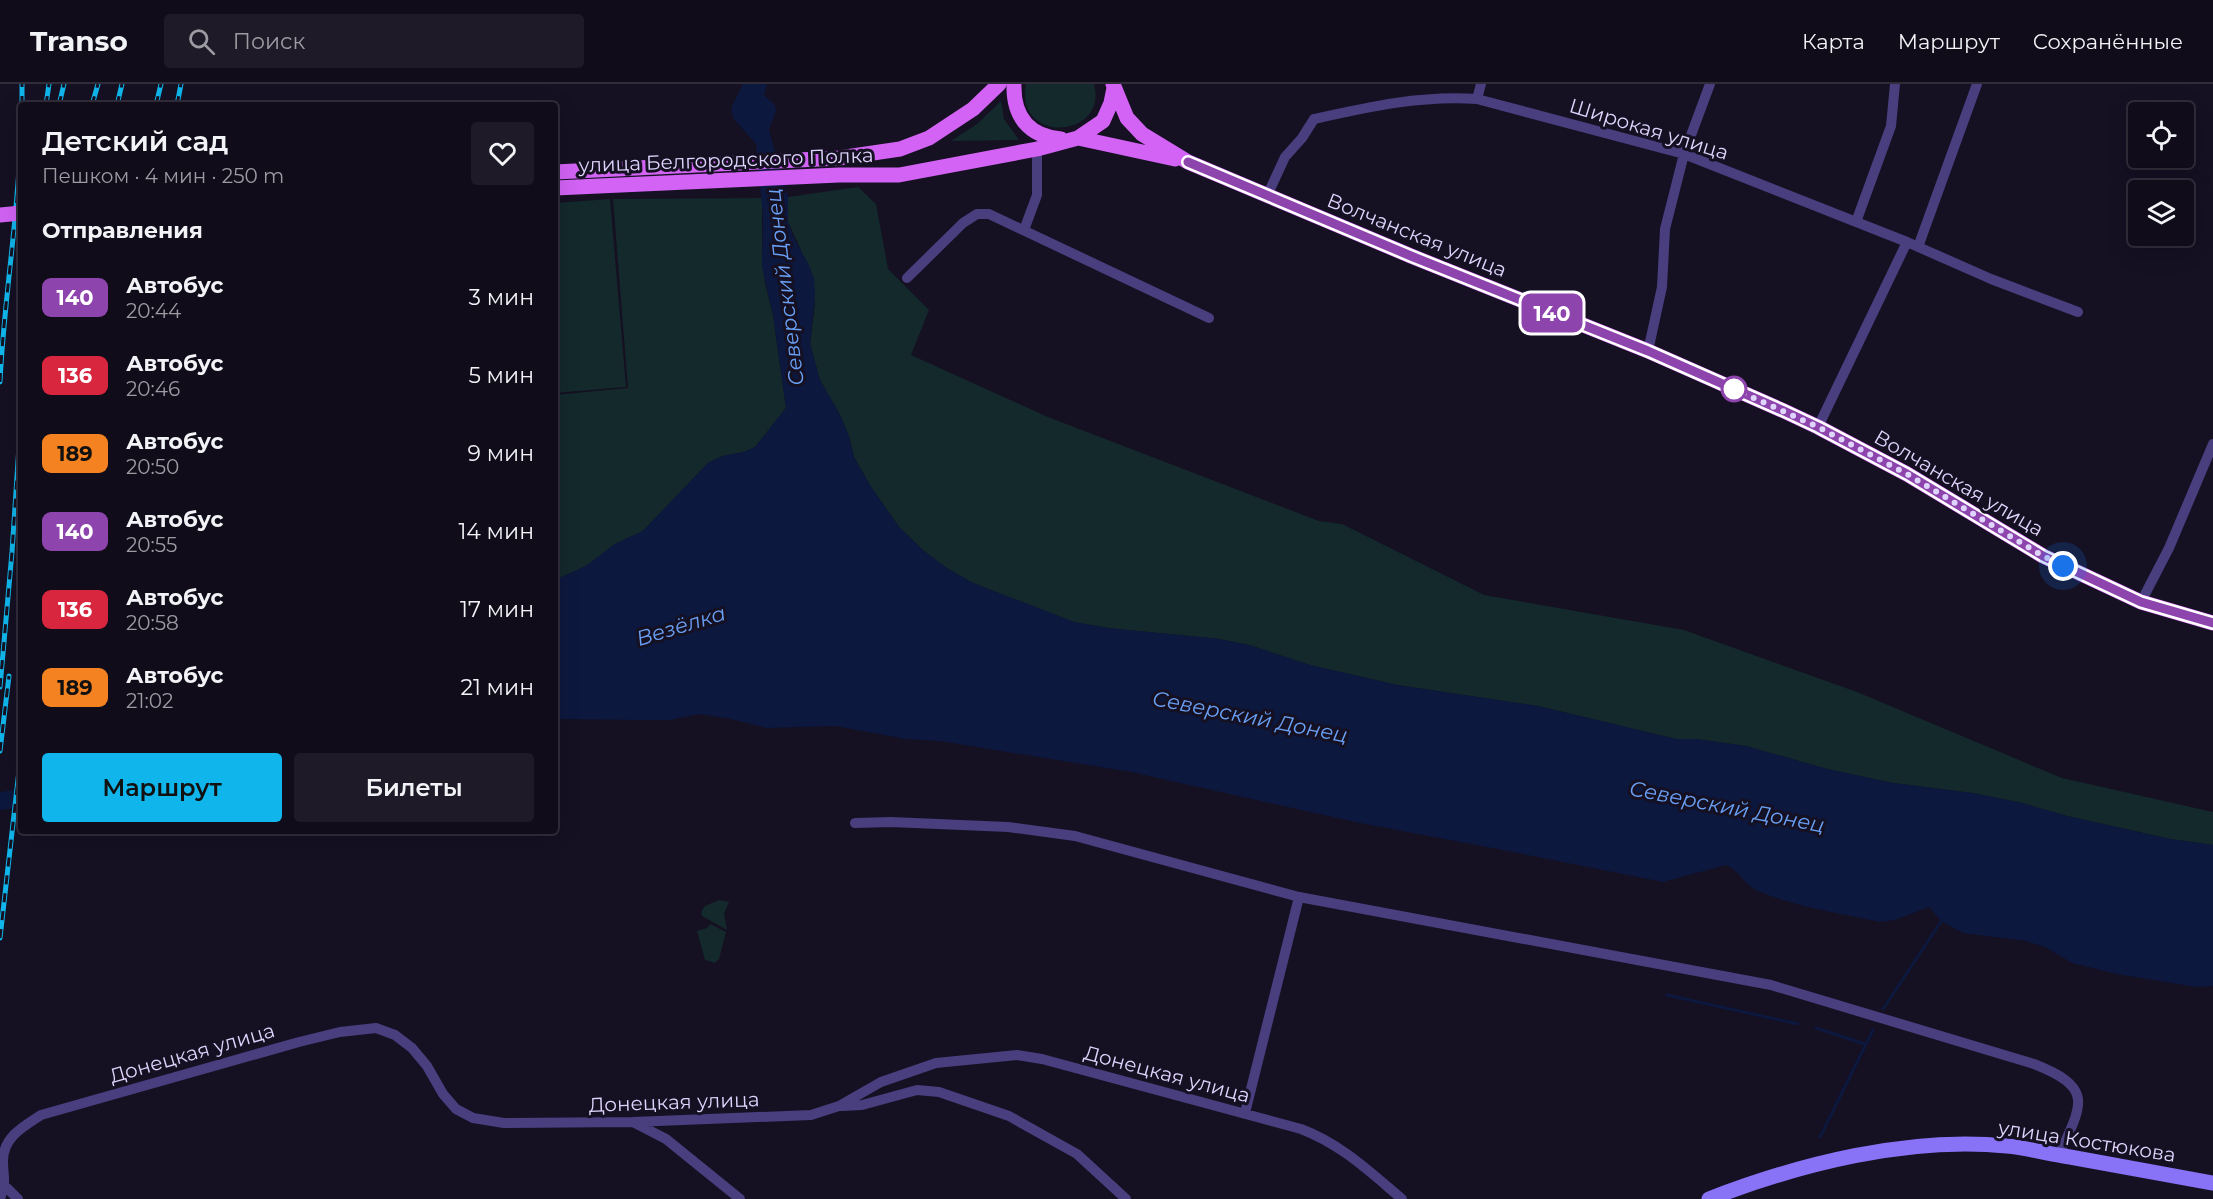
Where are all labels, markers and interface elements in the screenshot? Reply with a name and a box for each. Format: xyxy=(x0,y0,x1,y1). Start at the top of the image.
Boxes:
search box xyxy=(164,14,584,68)
text: Transo xyxy=(30,24,128,58)
icon: search xyxy=(185,25,218,58)
text: Поиск xyxy=(233,28,305,55)
text: Карта xyxy=(1802,29,1865,54)
text: Маршрут xyxy=(1898,29,2000,54)
text: Сохранённые xyxy=(2033,29,2183,54)
street label: Широкая улица xyxy=(1567,93,1731,165)
map controls xyxy=(2128,102,2194,246)
button: locate xyxy=(2128,102,2194,168)
button: heart xyxy=(471,122,534,185)
text: Детский сад xyxy=(42,124,228,158)
street label: улица Белгородского Полка xyxy=(577,143,874,177)
text: Пешком · 4 мин · 250 m xyxy=(42,164,284,188)
button: layers xyxy=(2128,180,2194,246)
water label: Северский Донец xyxy=(760,187,809,387)
street label: Волчанская улица xyxy=(1324,188,1510,282)
text: Отправления xyxy=(42,217,203,244)
text: Автобус xyxy=(126,272,224,299)
text: 3 мин xyxy=(468,284,534,311)
text: 140 xyxy=(57,285,93,310)
line badge: 140 xyxy=(1518,294,1586,332)
text: 20:44 xyxy=(126,299,181,323)
text: 140 xyxy=(1534,301,1570,326)
text: Автобус xyxy=(126,350,224,377)
text: 5 мин xyxy=(468,362,534,389)
text: 136 xyxy=(58,363,92,388)
unlabelled marker xyxy=(1721,376,1747,402)
text: 20:46 xyxy=(126,377,180,401)
street label: Волчанская улица xyxy=(1870,425,2048,541)
text: Автобус xyxy=(126,428,224,455)
text: 9 мин xyxy=(467,440,534,467)
text: 189 xyxy=(57,441,93,466)
text: 20:50 xyxy=(126,455,179,479)
text: Автобус xyxy=(126,506,224,533)
text: 14 мин xyxy=(458,518,534,545)
text: 140 xyxy=(57,519,93,544)
text: 20:55 xyxy=(126,533,177,557)
your location xyxy=(2048,551,2078,581)
text: Автобус xyxy=(126,584,224,611)
text: 17 мин xyxy=(460,596,534,623)
text: 136 xyxy=(58,597,92,622)
water label: Везёлка xyxy=(633,600,729,651)
text: 20:58 xyxy=(126,611,179,635)
text: Автобус xyxy=(126,662,224,689)
text: 21 мин xyxy=(460,674,534,701)
text: 189 xyxy=(57,675,93,700)
water label: Северский Донец xyxy=(1150,685,1350,748)
text: 21:02 xyxy=(126,689,173,713)
button: Маршрут xyxy=(42,753,282,822)
button: Билеты xyxy=(294,753,534,822)
water label: Северский Донец xyxy=(1627,775,1827,838)
street label: Донецкая улица xyxy=(107,1018,277,1088)
street label: Донецкая улица xyxy=(1081,1040,1253,1108)
street label: Донецкая улица xyxy=(588,1087,760,1117)
street label: улица Костюкова xyxy=(1995,1115,2178,1167)

